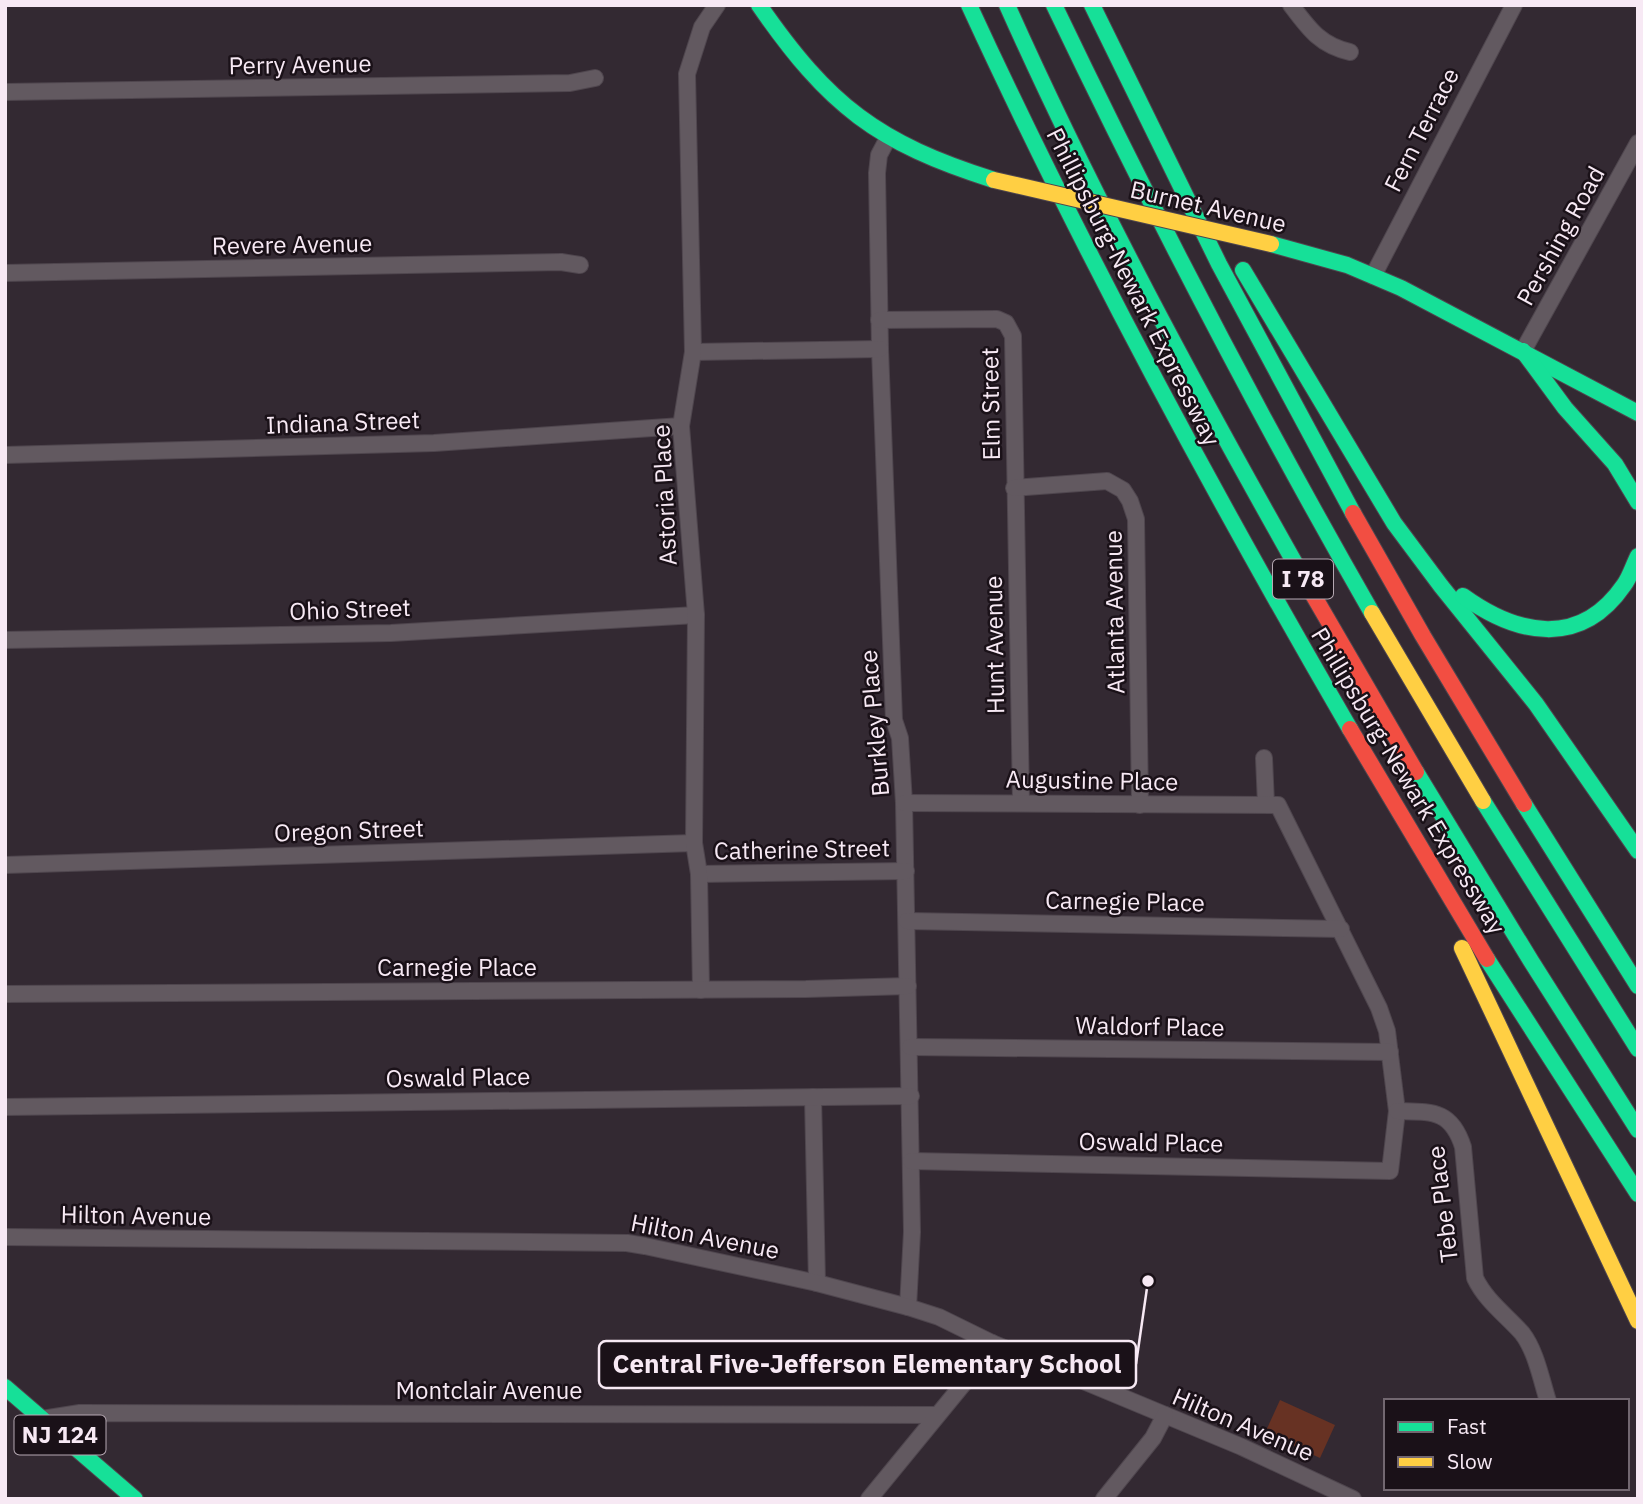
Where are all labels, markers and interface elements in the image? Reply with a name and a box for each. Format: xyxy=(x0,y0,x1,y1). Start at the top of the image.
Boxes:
street label: Perry Avenue xyxy=(228,47,372,81)
street label: Fern Terrace xyxy=(1376,62,1466,197)
street label: Phillipsburg-Newark Expressway xyxy=(1040,122,1228,451)
street label: Pershing Road xyxy=(1509,160,1612,311)
street label: Burnet Avenue xyxy=(1127,173,1289,240)
street label: Revere Avenue xyxy=(211,227,372,261)
street label: Elm Street xyxy=(973,347,1007,461)
street label: Indiana Street xyxy=(265,403,420,441)
street label: Astoria Place xyxy=(644,424,684,566)
street label: Atlanta Avenue xyxy=(1097,530,1131,694)
road number: I 78 xyxy=(1273,559,1333,598)
street label: Hunt Avenue xyxy=(977,576,1011,715)
street label: Ohio Street xyxy=(289,591,411,627)
street label: Phillipsburg-Newark Expressway xyxy=(1304,621,1513,940)
street label: Burkley Place xyxy=(852,648,896,798)
street label: Augustine Place xyxy=(1005,762,1179,798)
street label: Oregon Street xyxy=(273,811,424,849)
street label: Catherine Street xyxy=(714,831,890,867)
street label: Carnegie Place xyxy=(1045,884,1205,918)
street label: Carnegie Place xyxy=(377,951,537,983)
street label: Waldorf Place xyxy=(1075,1009,1225,1043)
street label: Oswald Place xyxy=(385,1060,531,1094)
street label: Oswald Place xyxy=(1078,1125,1224,1159)
street label: Tebe Place xyxy=(1419,1144,1465,1264)
street label: Hilton Avenue xyxy=(60,1198,212,1232)
street label: Hilton Avenue xyxy=(628,1206,782,1266)
callout: Central Five-Jefferson Elementary School xyxy=(599,1341,1136,1388)
text: Central Five-Jefferson Elementary School xyxy=(613,1346,1122,1380)
street label: Montclair Avenue xyxy=(396,1374,582,1406)
street label: Hilton Avenue xyxy=(1168,1380,1319,1468)
legend xyxy=(1384,1399,1629,1490)
text: Fast xyxy=(1447,1412,1487,1440)
road number: NJ 124 xyxy=(14,1416,106,1454)
text: Slow xyxy=(1447,1447,1493,1475)

